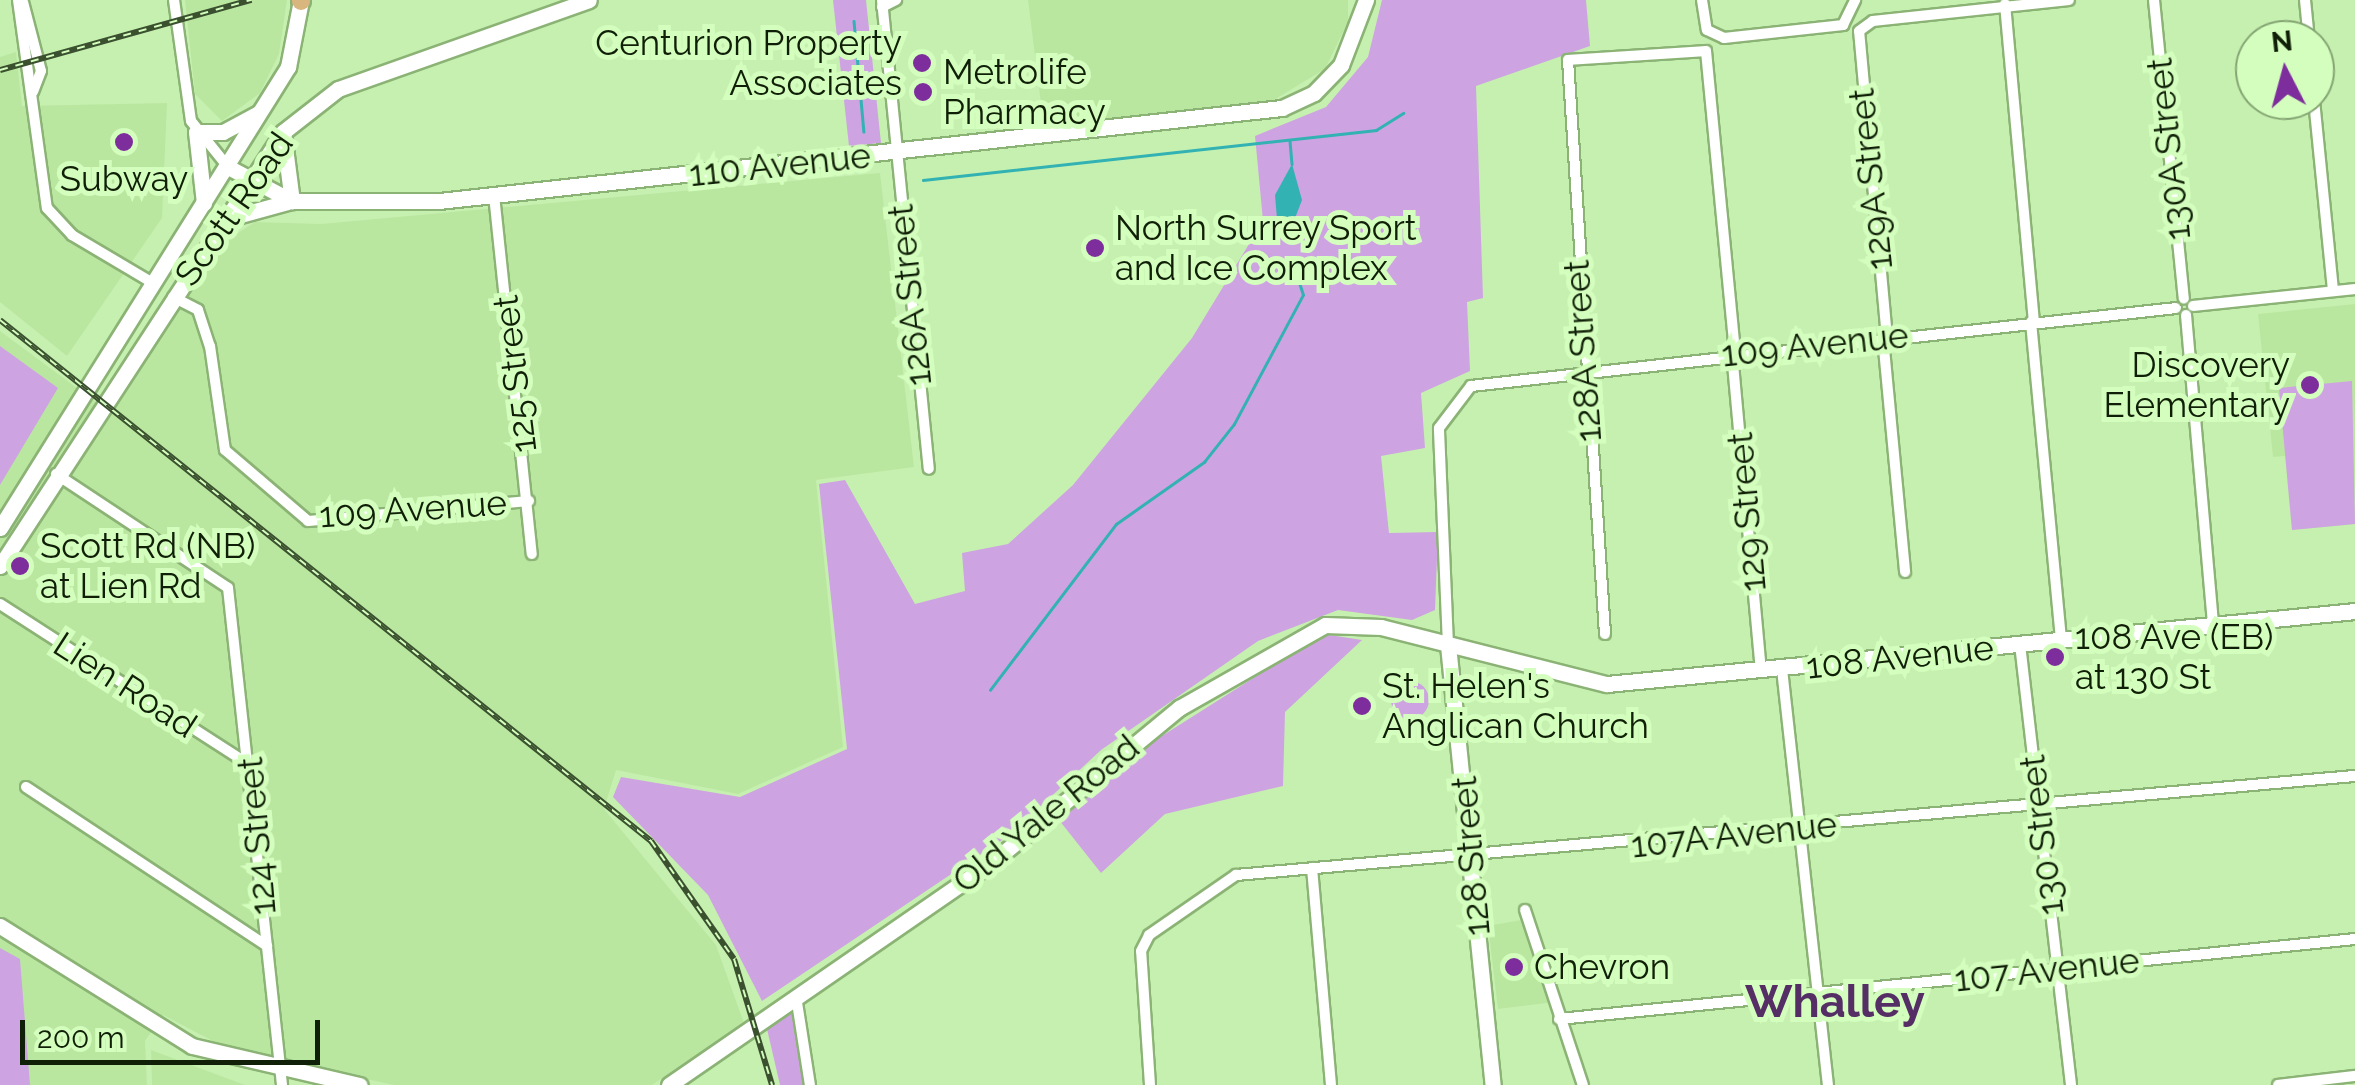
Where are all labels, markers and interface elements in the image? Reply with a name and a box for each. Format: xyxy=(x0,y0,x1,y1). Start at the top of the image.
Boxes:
north arrow xyxy=(2235,20,2335,120)
place label: Centurion Property Associates xyxy=(595,22,902,104)
text: N xyxy=(2270,24,2294,59)
place label: Metrolife Pharmacy xyxy=(943,51,1106,133)
marker: Centurion Property Associates xyxy=(911,52,933,74)
street label: 130A Street xyxy=(2138,55,2200,243)
marker: Metrolife Pharmacy xyxy=(912,81,934,103)
street label: 129A Street xyxy=(1841,86,1901,272)
street label: Scott Road xyxy=(166,124,302,294)
marker: Subway xyxy=(113,131,135,153)
street label: 110 Avenue xyxy=(687,135,873,195)
place label: Subway xyxy=(60,158,188,200)
street label: 126A Street xyxy=(880,202,940,388)
place label: North Surrey Sport and Ice Complex xyxy=(1115,207,1418,289)
marker: North Surrey Sport and Ice Complex xyxy=(1084,237,1106,259)
street label: 128A Street xyxy=(1556,258,1610,444)
street label: 125 Street xyxy=(485,293,545,455)
street label: 109 Avenue xyxy=(1719,314,1911,376)
place label: Discovery Elementary xyxy=(2104,344,2290,426)
marker: Discovery Elementary xyxy=(2299,374,2321,396)
street label: 129 Street xyxy=(1719,431,1775,593)
street label: 109 Avenue xyxy=(317,481,509,537)
place label: Scott Rd (NB) at Lien Rd xyxy=(40,525,255,607)
marker: Scott Rd (NB) at Lien Rd xyxy=(9,555,31,577)
place label: 108 Ave (EB) at 130 St xyxy=(2075,616,2274,698)
street label: Lien Road xyxy=(46,623,204,747)
street label: 108 Avenue xyxy=(1804,626,1996,688)
marker: 108 Ave (EB) at 130 St xyxy=(2044,646,2066,668)
place label: St. Helen's Anglican Church xyxy=(1382,665,1649,747)
marker: St. Helen's Anglican Church xyxy=(1351,695,1373,717)
street label: Old Yale Road xyxy=(944,726,1148,902)
street label: 130 Street xyxy=(2011,753,2073,917)
street label: 124 Street xyxy=(229,755,285,917)
street label: 128 Street xyxy=(1443,775,1499,937)
street label: 107A Avenue xyxy=(1628,803,1840,867)
street label: 107 Avenue xyxy=(1952,939,2142,1001)
place label: Chevron xyxy=(1534,946,1670,988)
marker: Chevron xyxy=(1503,956,1525,978)
district label: Whalley xyxy=(1745,975,1925,1029)
scale bar xyxy=(25,1000,325,1062)
text: 200 m xyxy=(37,1020,125,1055)

